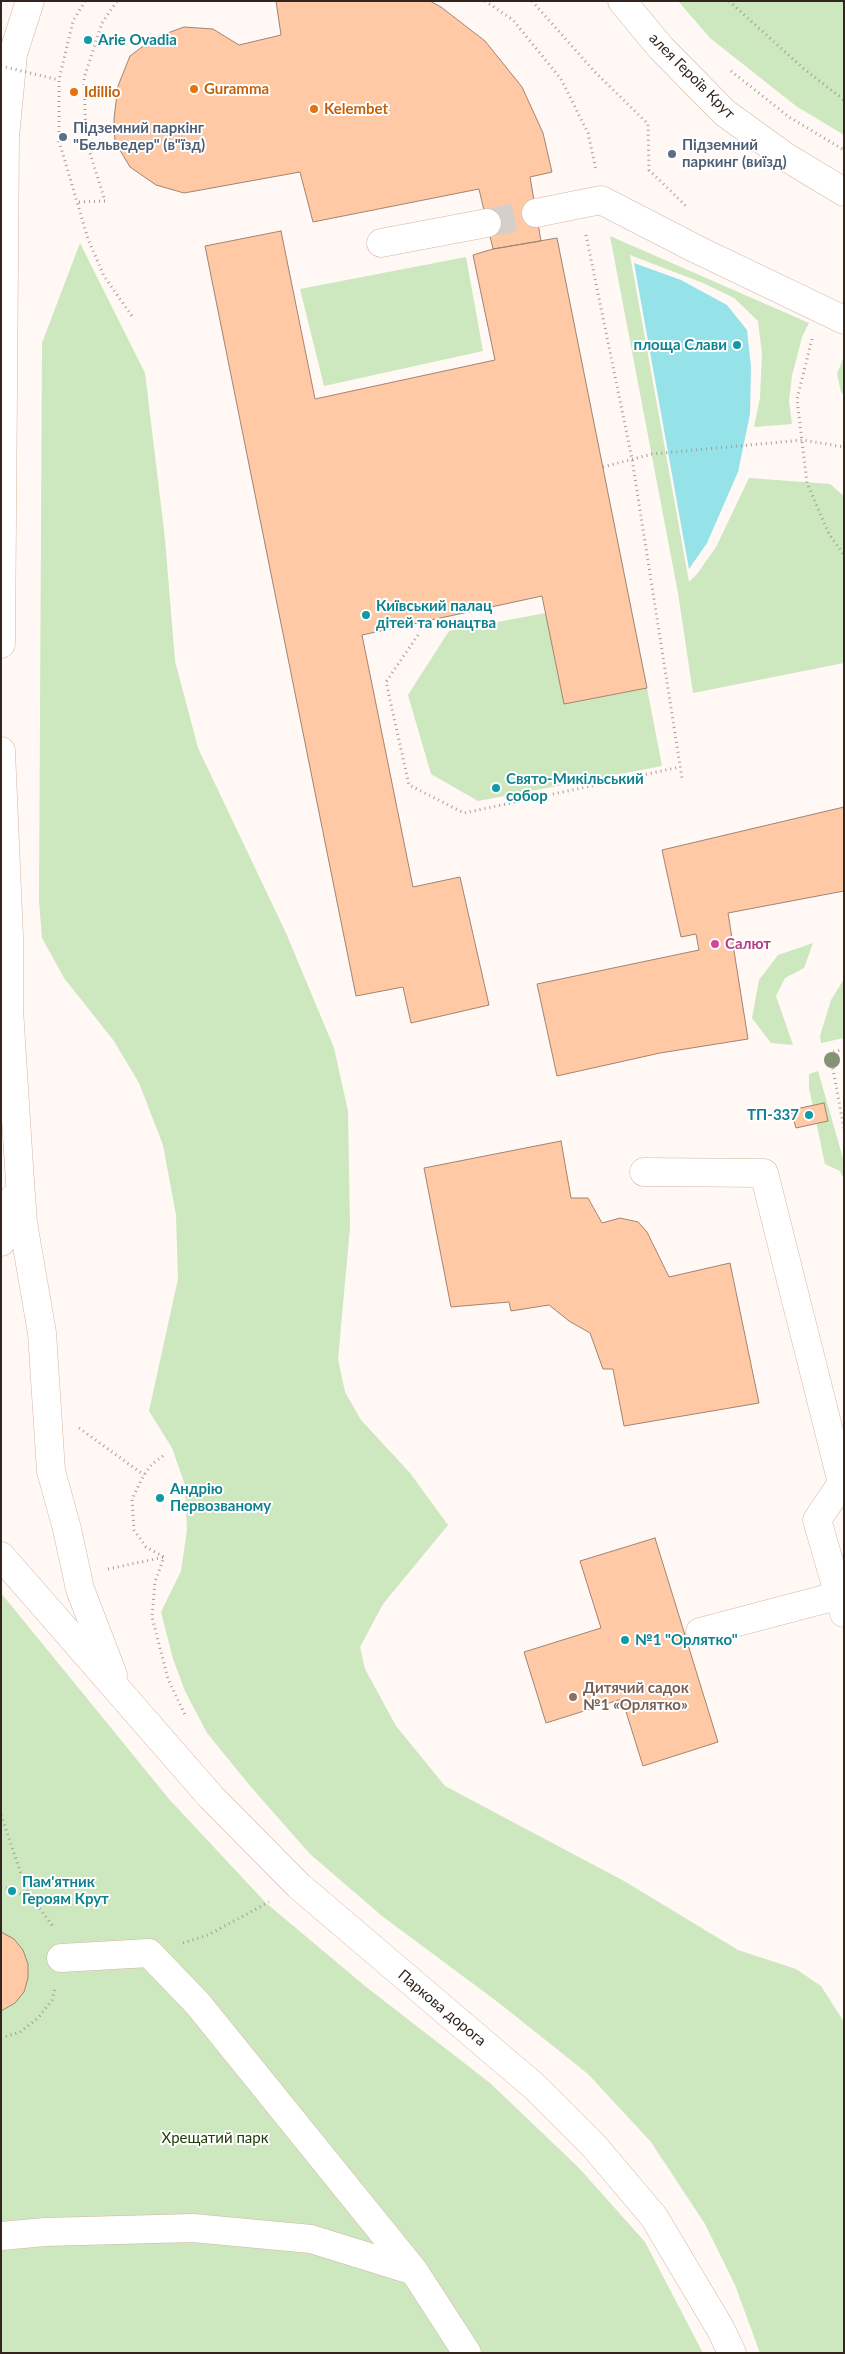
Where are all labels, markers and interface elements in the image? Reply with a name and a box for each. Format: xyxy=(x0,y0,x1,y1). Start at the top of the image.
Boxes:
street label: алея Героїв Крут xyxy=(645,29,739,123)
place label: Arie Ovadia xyxy=(98,31,177,49)
marker: Arie Ovadia xyxy=(82,34,94,46)
place label: Guramma xyxy=(204,80,269,98)
place label: Idillio xyxy=(84,83,120,101)
marker: Guramma xyxy=(188,83,200,95)
marker: Idillio xyxy=(68,86,80,98)
place label: Kelembet xyxy=(324,100,388,118)
marker: Kelembet xyxy=(308,103,320,115)
place label: Підземний паркінг "Бельведер" (в"їзд) xyxy=(73,119,205,154)
marker: Підземний паркінг "Бельведер" (в"їзд) xyxy=(57,131,69,143)
place label: Підземний паркинг (виїзд) xyxy=(682,136,787,171)
marker: Підземний паркинг (виїзд) xyxy=(666,148,678,160)
place label: площа Слави xyxy=(634,336,727,354)
marker: площа Слави xyxy=(731,339,743,351)
place label: Київський палац дітей та юнацтва xyxy=(376,597,496,632)
marker: Київський палац дітей та юнацтва xyxy=(360,609,372,621)
place label: Свято-Микільський собор xyxy=(506,770,644,805)
marker: Свято-Микільський собор xyxy=(490,782,502,794)
place label: Салют xyxy=(725,935,771,953)
marker: Салют xyxy=(709,938,721,950)
place label: ТП-337 xyxy=(747,1106,799,1124)
marker: ТП-337 xyxy=(803,1109,815,1121)
place label: Андрію Первозваному xyxy=(170,1480,271,1515)
marker: Андрію Первозваному xyxy=(154,1492,166,1504)
place label: №1 "Орлятко" xyxy=(635,1631,738,1649)
marker: №1 "Орлятко" xyxy=(619,1634,631,1646)
place label: Дитячий садок №1 «Орлятко» xyxy=(583,1679,689,1714)
marker: Дитячий садок №1 «Орлятко» xyxy=(567,1691,579,1703)
place label: Пам'ятник Героям Крут xyxy=(22,1873,109,1908)
marker: Пам'ятник Героям Крут xyxy=(6,1885,18,1897)
street label: Паркова дорога xyxy=(394,1966,490,2050)
park label: Хрещатий парк xyxy=(162,2129,268,2147)

